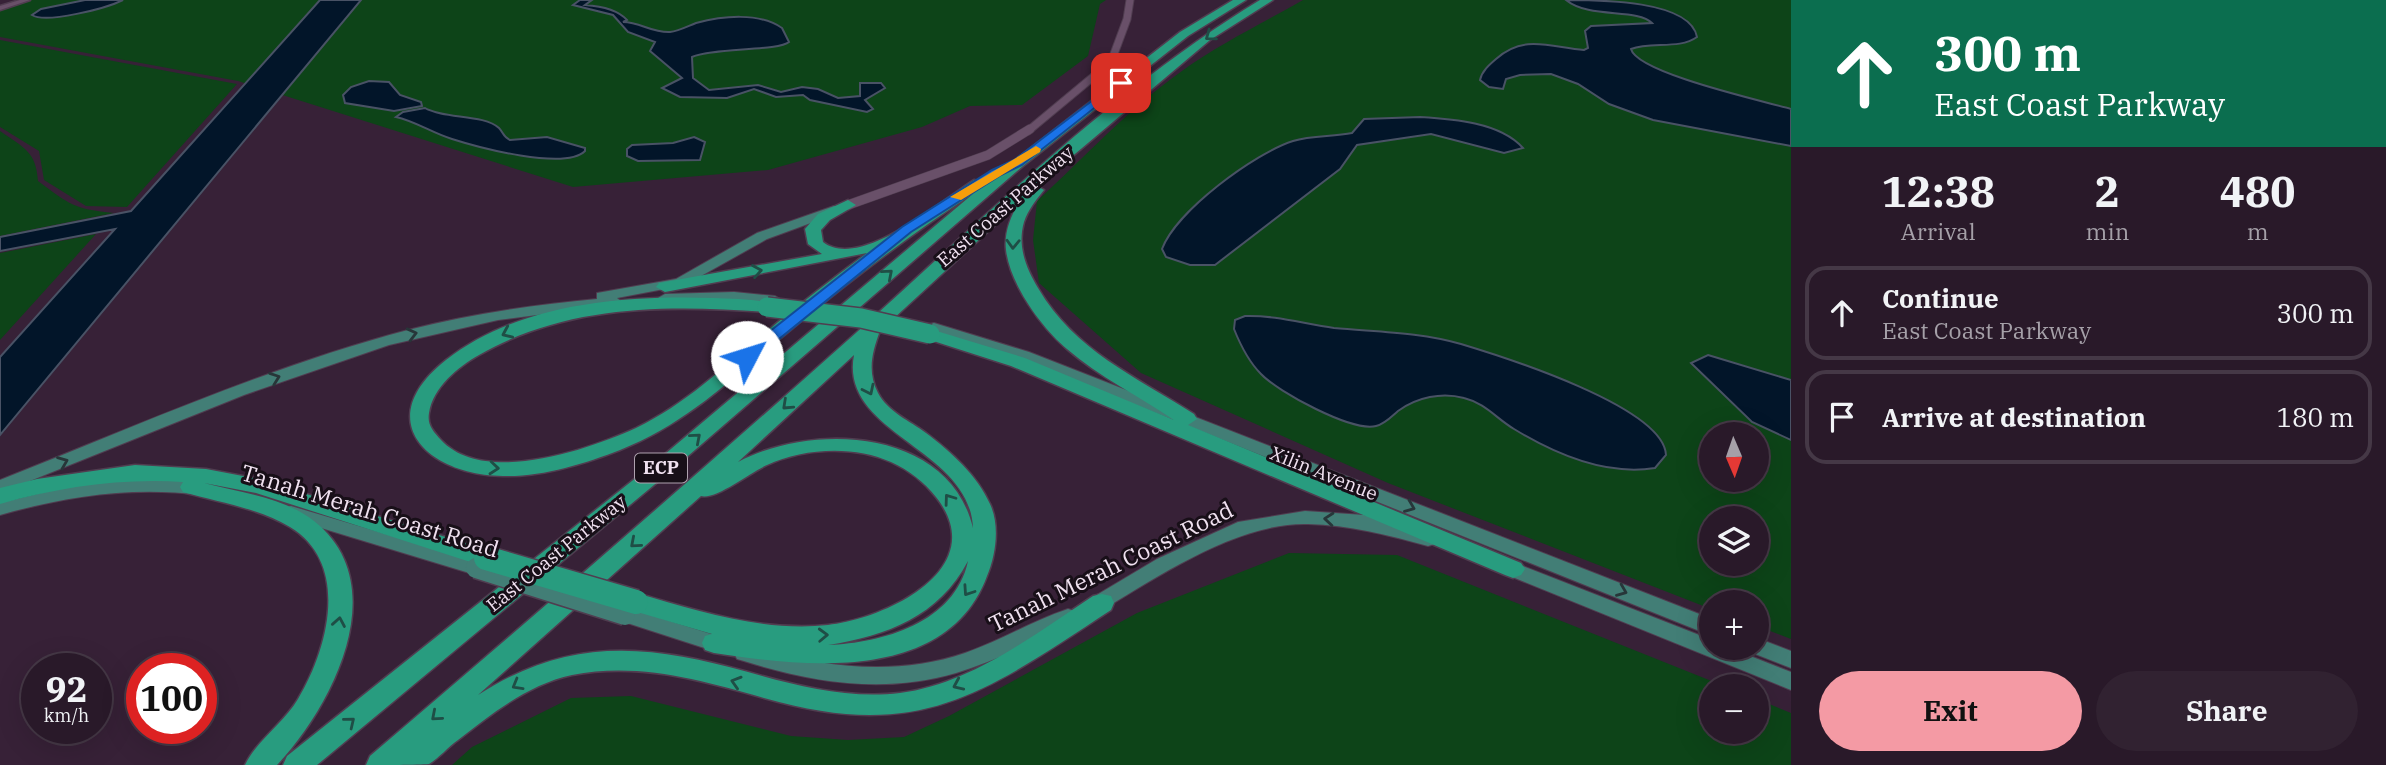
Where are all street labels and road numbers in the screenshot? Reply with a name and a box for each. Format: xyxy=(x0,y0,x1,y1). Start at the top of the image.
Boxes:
street label: East Coast Parkway xyxy=(932,140,1079,272)
street label: Xilin Avenue xyxy=(1267,441,1381,505)
road number: ECP xyxy=(635,454,687,482)
street label: Tanah Merah Coast Road xyxy=(238,456,503,564)
street label: East Coast Parkway xyxy=(481,489,631,617)
street label: Tanah Merah Coast Road xyxy=(983,494,1238,638)

